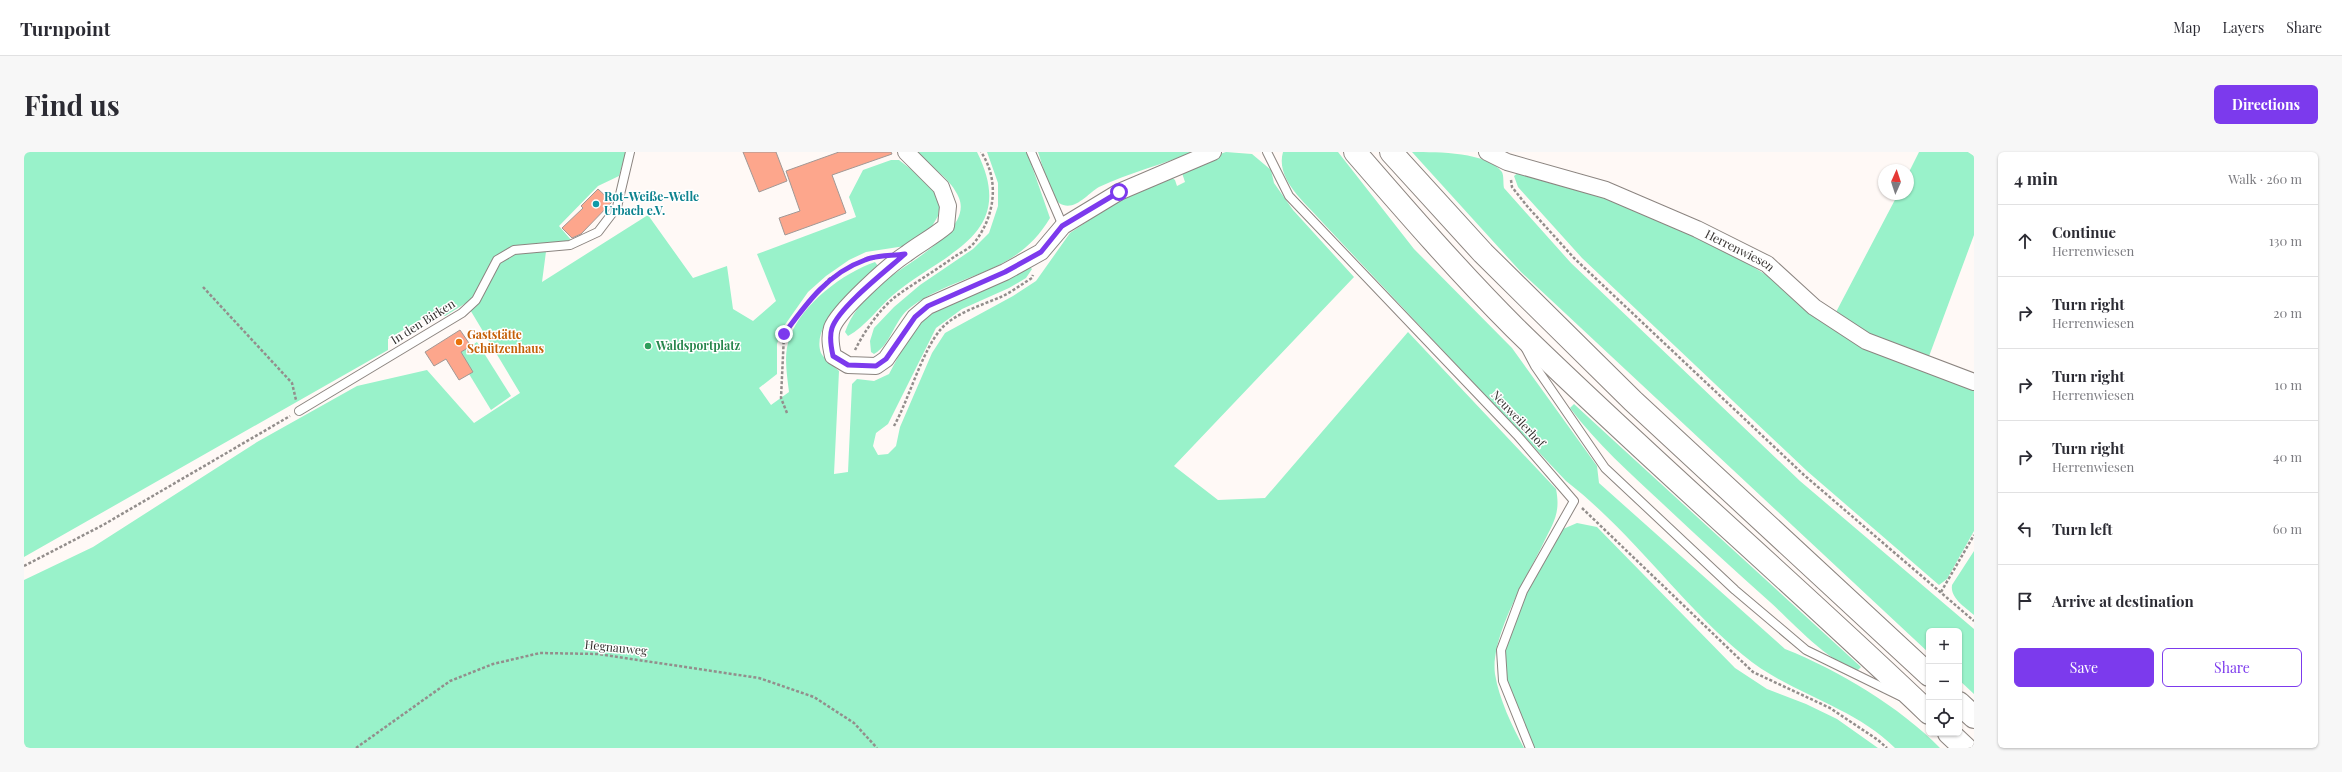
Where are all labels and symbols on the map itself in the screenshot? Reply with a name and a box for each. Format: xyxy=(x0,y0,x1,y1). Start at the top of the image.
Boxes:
north arrow xyxy=(1878,164,1914,200)
route start xyxy=(1110,183,1128,201)
place label: Rot-Weiße-Welle Urbach e.V. xyxy=(604,188,699,218)
marker: Rot-Weiße-Welle Urbach e.V. xyxy=(591,199,601,209)
street label: Herrenwiesen xyxy=(1703,225,1779,274)
street label: In den Birken xyxy=(387,295,458,347)
route end xyxy=(775,325,793,343)
place label: Gaststätte Schützenhaus xyxy=(467,326,545,356)
marker: Gaststätte Schützenhaus xyxy=(454,337,464,347)
place label: Waldsportplatz xyxy=(655,337,741,353)
marker: Waldsportplatz xyxy=(643,341,653,351)
street label: Neuweilerhof xyxy=(1488,386,1550,451)
street label: Hegnauweg xyxy=(584,636,649,658)

